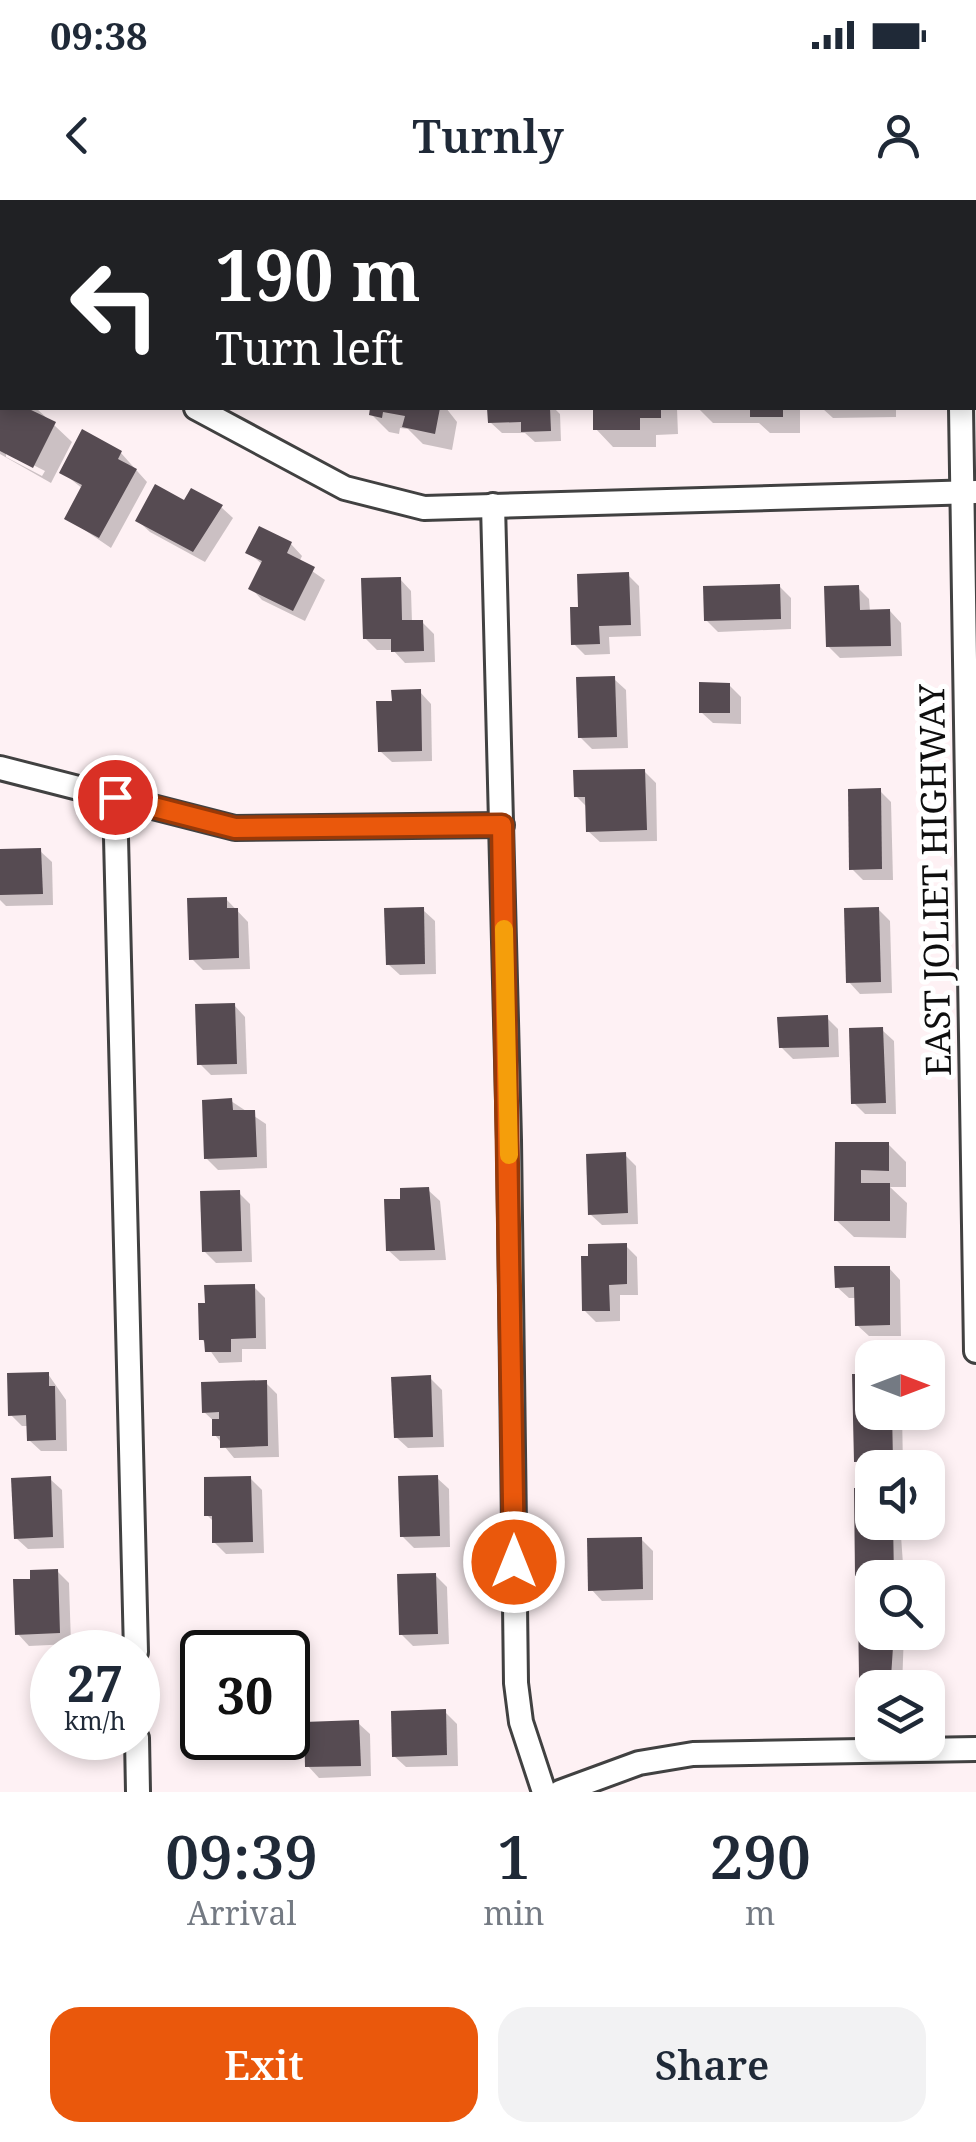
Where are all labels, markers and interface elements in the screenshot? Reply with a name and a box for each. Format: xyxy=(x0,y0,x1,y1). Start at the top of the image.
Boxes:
text: 09:38 xyxy=(50,9,147,61)
text: Turnly xyxy=(412,105,564,166)
icon: back xyxy=(50,108,105,163)
icon: person xyxy=(871,108,926,163)
text: 190 m xyxy=(215,226,421,322)
icon: left xyxy=(50,240,180,370)
text: Turn left xyxy=(215,317,404,378)
street label: EAST JOLIET HIGHWAY xyxy=(907,683,961,1077)
pin xyxy=(73,755,158,840)
icon: arrive xyxy=(88,770,143,825)
north arrow xyxy=(855,1340,945,1430)
map controls xyxy=(855,1340,945,1760)
button: sound xyxy=(855,1450,945,1540)
position arrow xyxy=(462,1510,566,1614)
button: search xyxy=(855,1560,945,1650)
speed limit sign: 30 xyxy=(180,1630,310,1760)
text: 27 xyxy=(67,1649,123,1717)
button: layers xyxy=(855,1670,945,1760)
text: km/h xyxy=(64,1703,126,1737)
text: 09:39 xyxy=(165,1815,318,1897)
text: 1 xyxy=(497,1815,531,1897)
text: 290 xyxy=(710,1815,811,1897)
text: Arrival xyxy=(187,1891,296,1934)
text: min xyxy=(483,1891,544,1934)
text: m xyxy=(745,1891,775,1934)
button: Exit xyxy=(50,2007,478,2122)
button: Share xyxy=(498,2007,926,2122)

